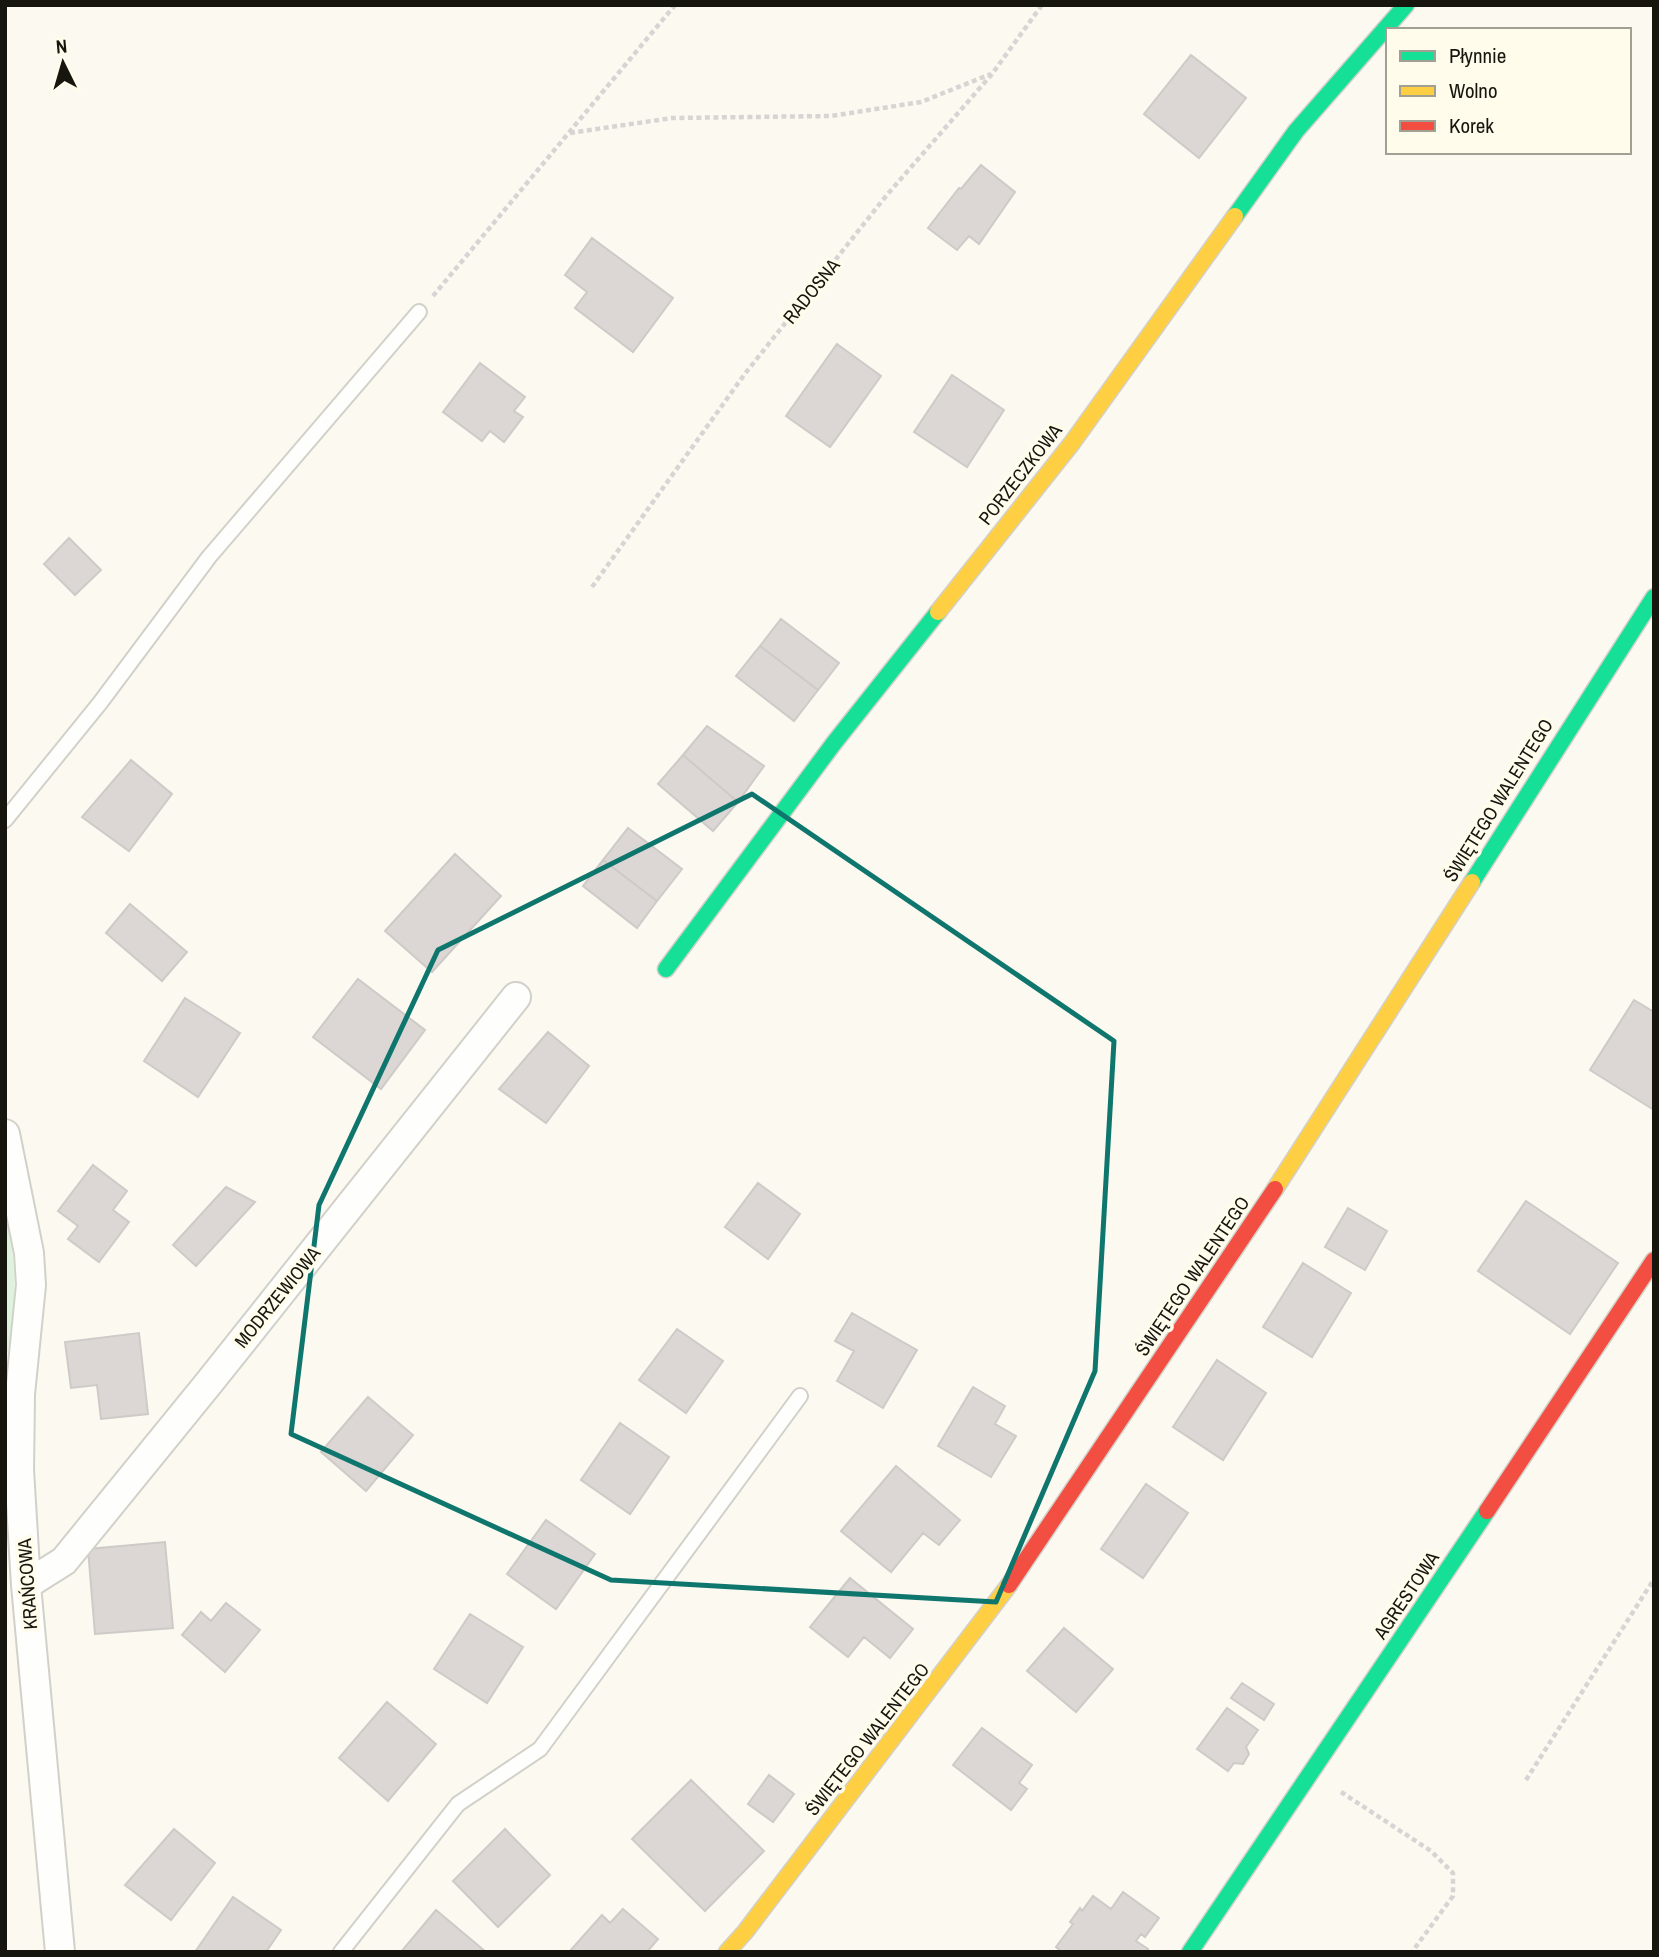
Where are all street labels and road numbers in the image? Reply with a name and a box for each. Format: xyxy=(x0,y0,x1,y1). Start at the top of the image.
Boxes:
street label: RADOSNA xyxy=(777,252,846,329)
street label: PORZECZKOWA xyxy=(972,418,1068,530)
street label: ŚWIĘTEGO WALENTEGO xyxy=(1437,714,1559,886)
street label: ŚWIĘTEGO WALENTEGO xyxy=(1129,1191,1255,1361)
street label: MODRZEWIOWA xyxy=(228,1240,326,1353)
street label: KRAŃCOWA xyxy=(11,1537,43,1630)
street label: AGRESTOWA xyxy=(1367,1546,1445,1645)
street label: ŚWIĘTEGO WALENTEGO xyxy=(799,1657,935,1821)

